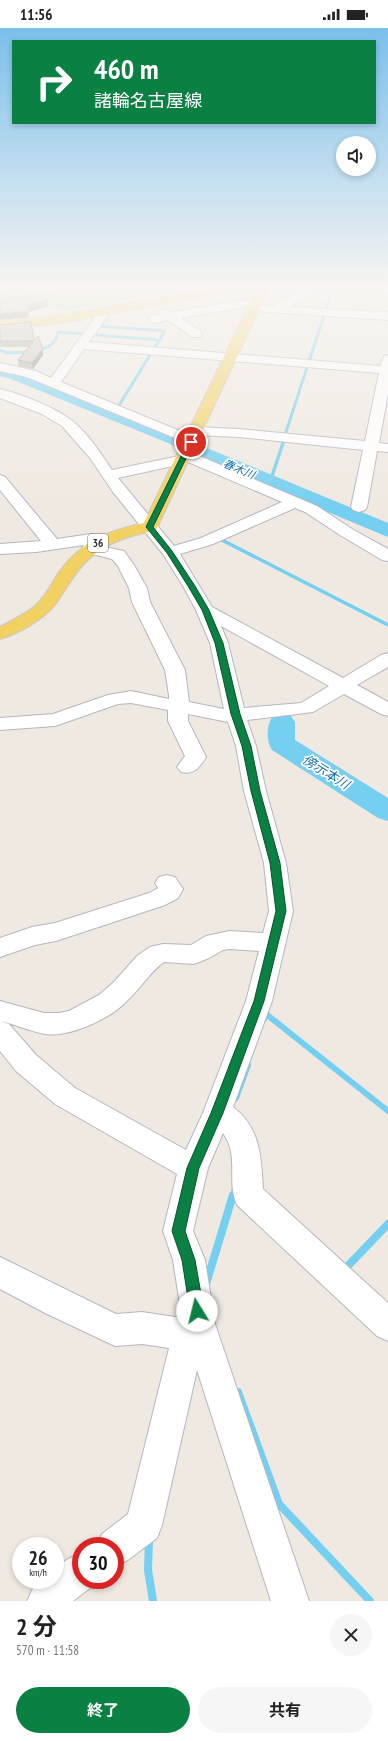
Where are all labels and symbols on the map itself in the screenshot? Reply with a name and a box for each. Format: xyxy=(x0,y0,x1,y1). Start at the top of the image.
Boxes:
pin xyxy=(174,425,208,459)
water label: 春木川 xyxy=(221,456,258,482)
road number: 36 xyxy=(88,534,108,552)
water label: 傍示本川 xyxy=(299,751,354,794)
position arrow xyxy=(176,1290,218,1332)
speed limit sign: 30 xyxy=(72,1537,124,1589)

